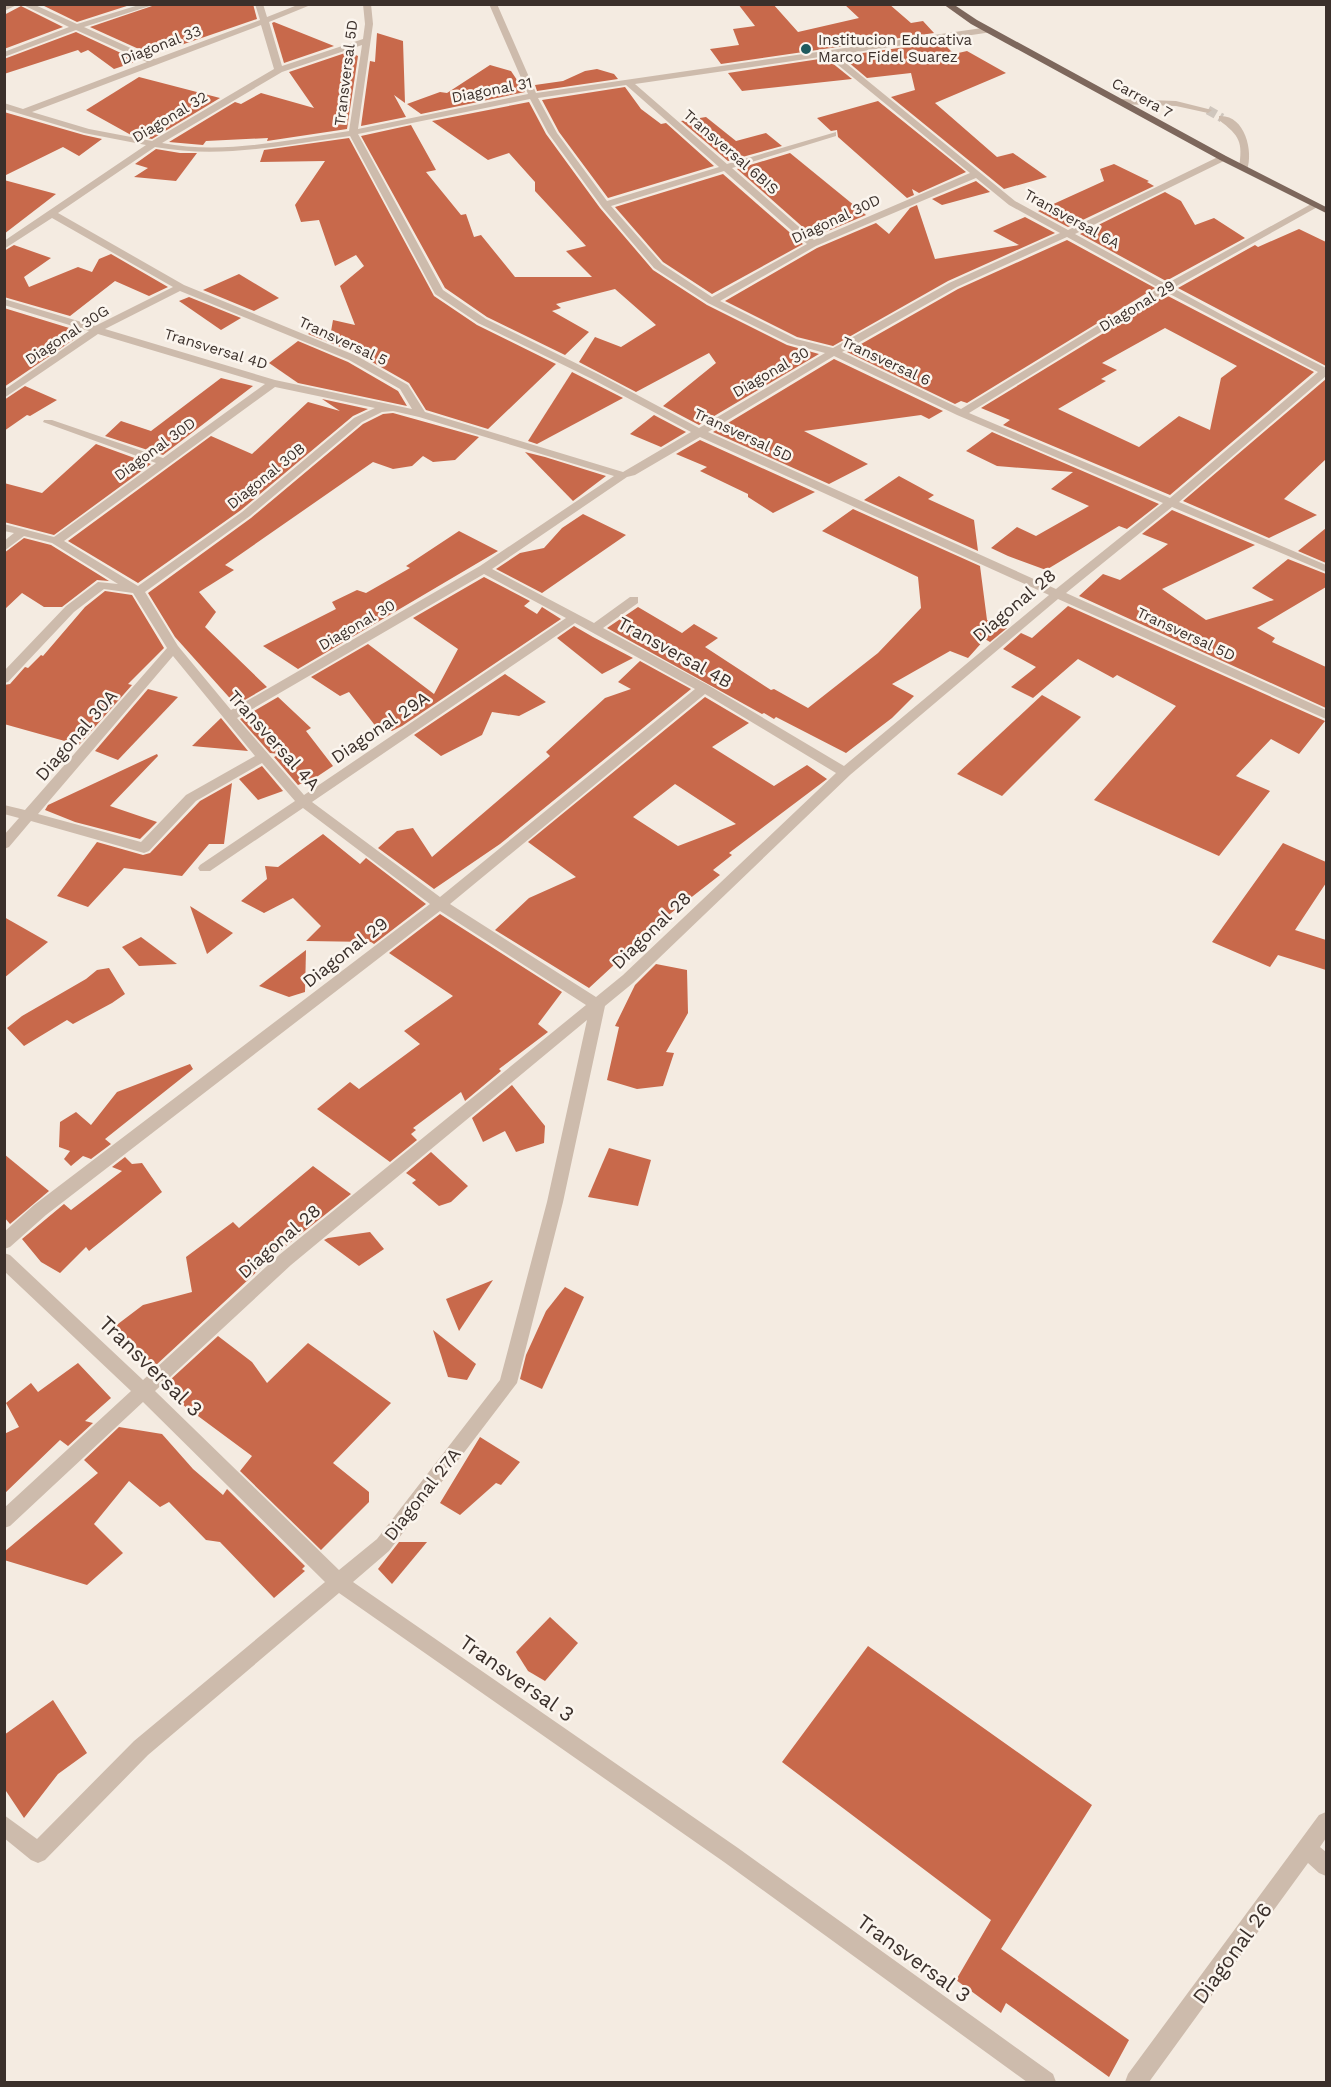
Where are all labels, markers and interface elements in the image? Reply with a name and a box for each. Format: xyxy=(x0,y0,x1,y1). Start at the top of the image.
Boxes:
street label: Transversal 5D xyxy=(331,19,361,127)
street label: Diagonal 33 xyxy=(118,21,204,69)
place label: Institucion Educativa Marco Fidel Suarez xyxy=(818,31,973,66)
marker: Institucion Educativa Marco Fidel Suarez xyxy=(799,42,813,56)
street label: Diagonal 31 xyxy=(450,73,534,107)
street label: Carrera 7 xyxy=(1109,74,1175,122)
street label: Diagonal 32 xyxy=(129,87,211,147)
street label: Transversal 6BIS xyxy=(680,106,782,198)
street label: Transversal 6A xyxy=(1021,185,1123,253)
street label: Diagonal 30D xyxy=(789,191,883,247)
street label: Diagonal 29 xyxy=(1096,276,1178,336)
street label: Diagonal 30G xyxy=(22,301,112,369)
street label: Transversal 5 xyxy=(296,313,390,369)
street label: Transversal 4D xyxy=(162,325,270,373)
street label: Transversal 6 xyxy=(839,332,933,390)
street label: Diagonal 30 xyxy=(730,343,812,401)
street label: Transversal 5D xyxy=(691,404,795,466)
street label: Diagonal 30D xyxy=(111,413,199,485)
street label: Diagonal 30B xyxy=(223,439,309,513)
street label: Diagonal 28 xyxy=(968,564,1060,646)
street label: Diagonal 30 xyxy=(316,596,398,654)
street label: Transversal 5D xyxy=(1134,603,1238,665)
street label: Transversal 4B xyxy=(614,612,736,692)
street label: Diagonal 30A xyxy=(31,685,121,785)
street label: Transversal 4A xyxy=(224,686,325,795)
street label: Diagonal 29A xyxy=(327,686,433,768)
street label: Diagonal 28 xyxy=(607,887,695,973)
street label: Diagonal 29 xyxy=(298,912,392,992)
street label: Diagonal 28 xyxy=(234,1200,324,1282)
street label: Transversal 3 xyxy=(94,1310,208,1422)
street label: Diagonal 27A xyxy=(379,1443,465,1544)
street label: Transversal 3 xyxy=(455,1629,579,1727)
street label: Diagonal 26 xyxy=(1187,1898,1277,2008)
street label: Transversal 3 xyxy=(852,1908,976,2008)

